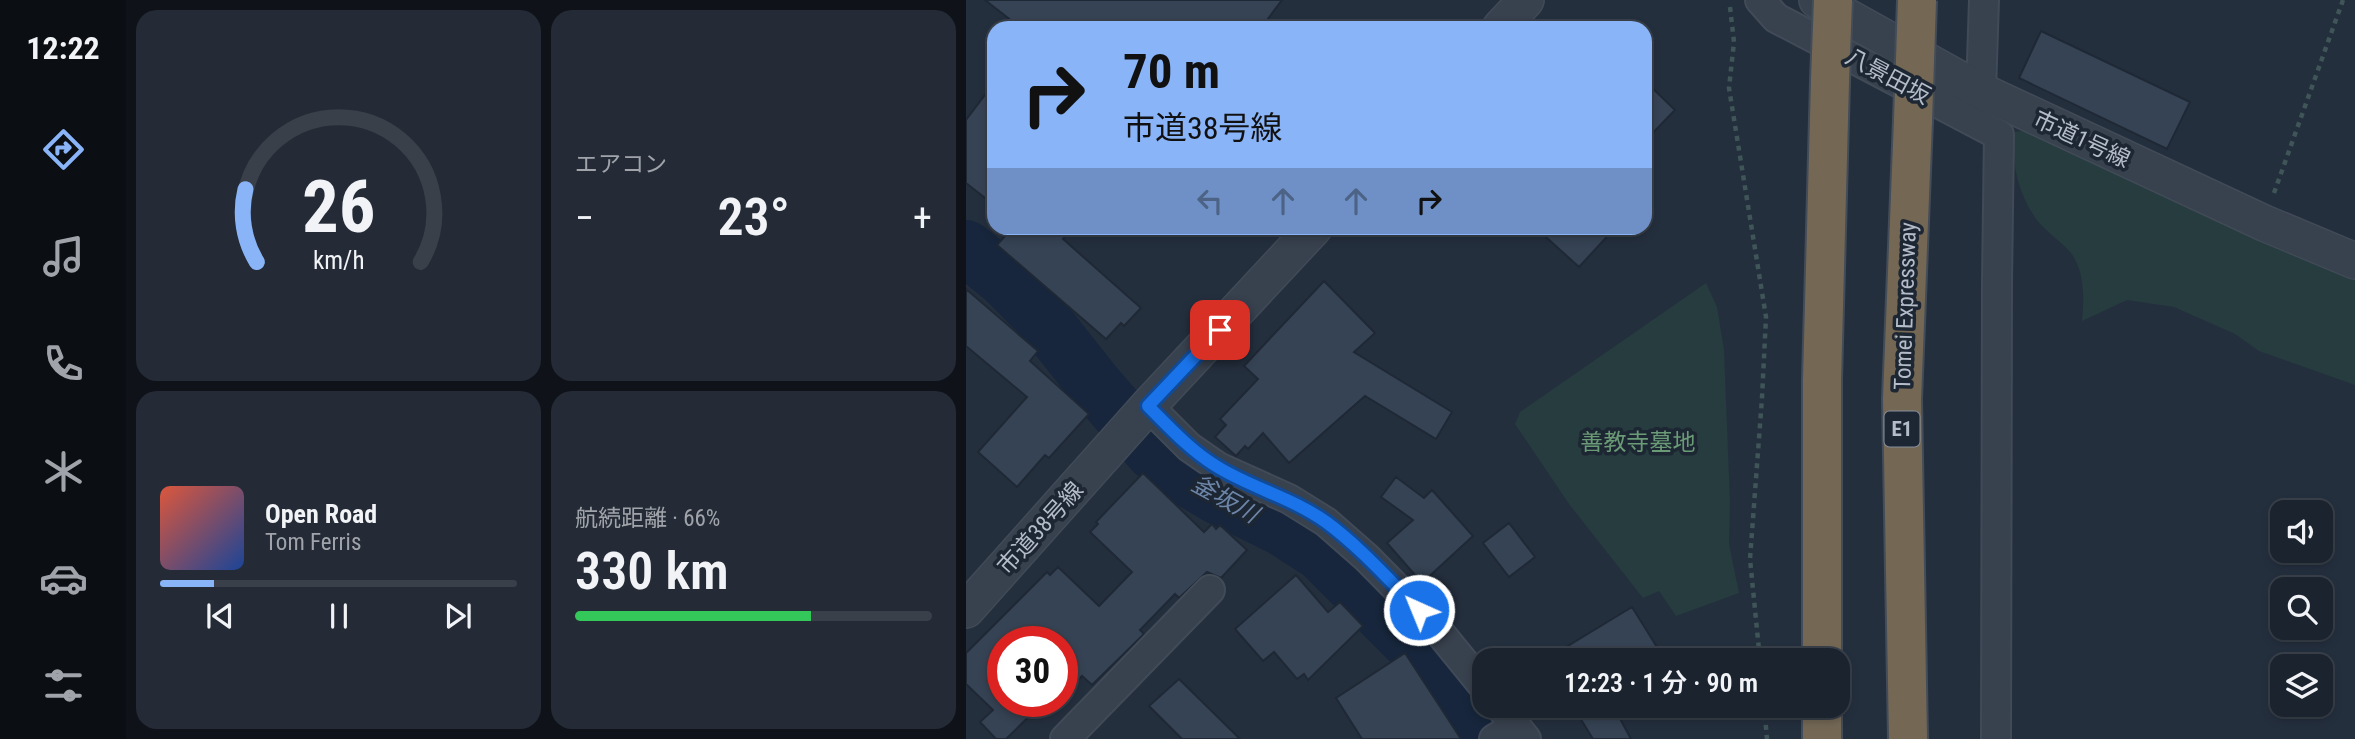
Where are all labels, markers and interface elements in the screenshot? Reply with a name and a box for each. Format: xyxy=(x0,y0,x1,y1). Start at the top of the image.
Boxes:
text: 12:22 xyxy=(26,29,100,67)
text: 70 m xyxy=(1123,43,1220,100)
street label: 八景田坂 xyxy=(1841,43,1935,110)
icon: right xyxy=(1008,49,1099,140)
street label: 市道1号線 xyxy=(2029,105,2134,174)
text: 市道38号線 xyxy=(1123,109,1283,147)
icon: directions xyxy=(39,125,88,174)
text: エアコン xyxy=(575,151,667,178)
text: 26 xyxy=(302,164,375,250)
icon: left xyxy=(1191,182,1229,220)
icon: ahead xyxy=(1264,182,1302,220)
icon: ahead xyxy=(1337,182,1375,220)
icon: right xyxy=(1410,182,1448,220)
text: 23° xyxy=(717,187,790,248)
text: − xyxy=(575,196,594,240)
text: + xyxy=(913,196,932,240)
street label: Tomei Expressway xyxy=(1889,221,1922,390)
icon: music xyxy=(39,232,88,281)
text: km/h xyxy=(313,245,364,274)
pin xyxy=(1190,300,1250,360)
icon: arrive xyxy=(1201,311,1239,349)
icon: phone xyxy=(39,339,88,388)
road number: E1 xyxy=(1884,412,1920,446)
park label: 善教寺墓地 xyxy=(1581,429,1696,456)
icon: climate xyxy=(39,447,88,496)
water label: 釜坂川 xyxy=(1187,469,1266,530)
street label: 市道38号線 xyxy=(992,477,1089,580)
text: Open Road xyxy=(265,499,377,529)
map controls xyxy=(2270,500,2333,717)
button: sound xyxy=(2270,500,2333,563)
text: 航続距離 · 66% xyxy=(575,505,720,532)
text: Tom Ferris xyxy=(265,529,361,556)
text: 330 km xyxy=(575,541,729,602)
icon: car xyxy=(39,554,88,603)
position arrow xyxy=(1382,573,1456,647)
button: search xyxy=(2270,577,2333,640)
icon: previous xyxy=(201,597,239,635)
icon: pause xyxy=(320,597,358,635)
icon: next xyxy=(439,597,477,635)
speed limit sign: 30 xyxy=(987,626,1078,717)
button: layers xyxy=(2270,654,2333,717)
icon: filters xyxy=(39,661,88,710)
text: 12:23 · 1 分 · 90 m xyxy=(1564,668,1758,698)

